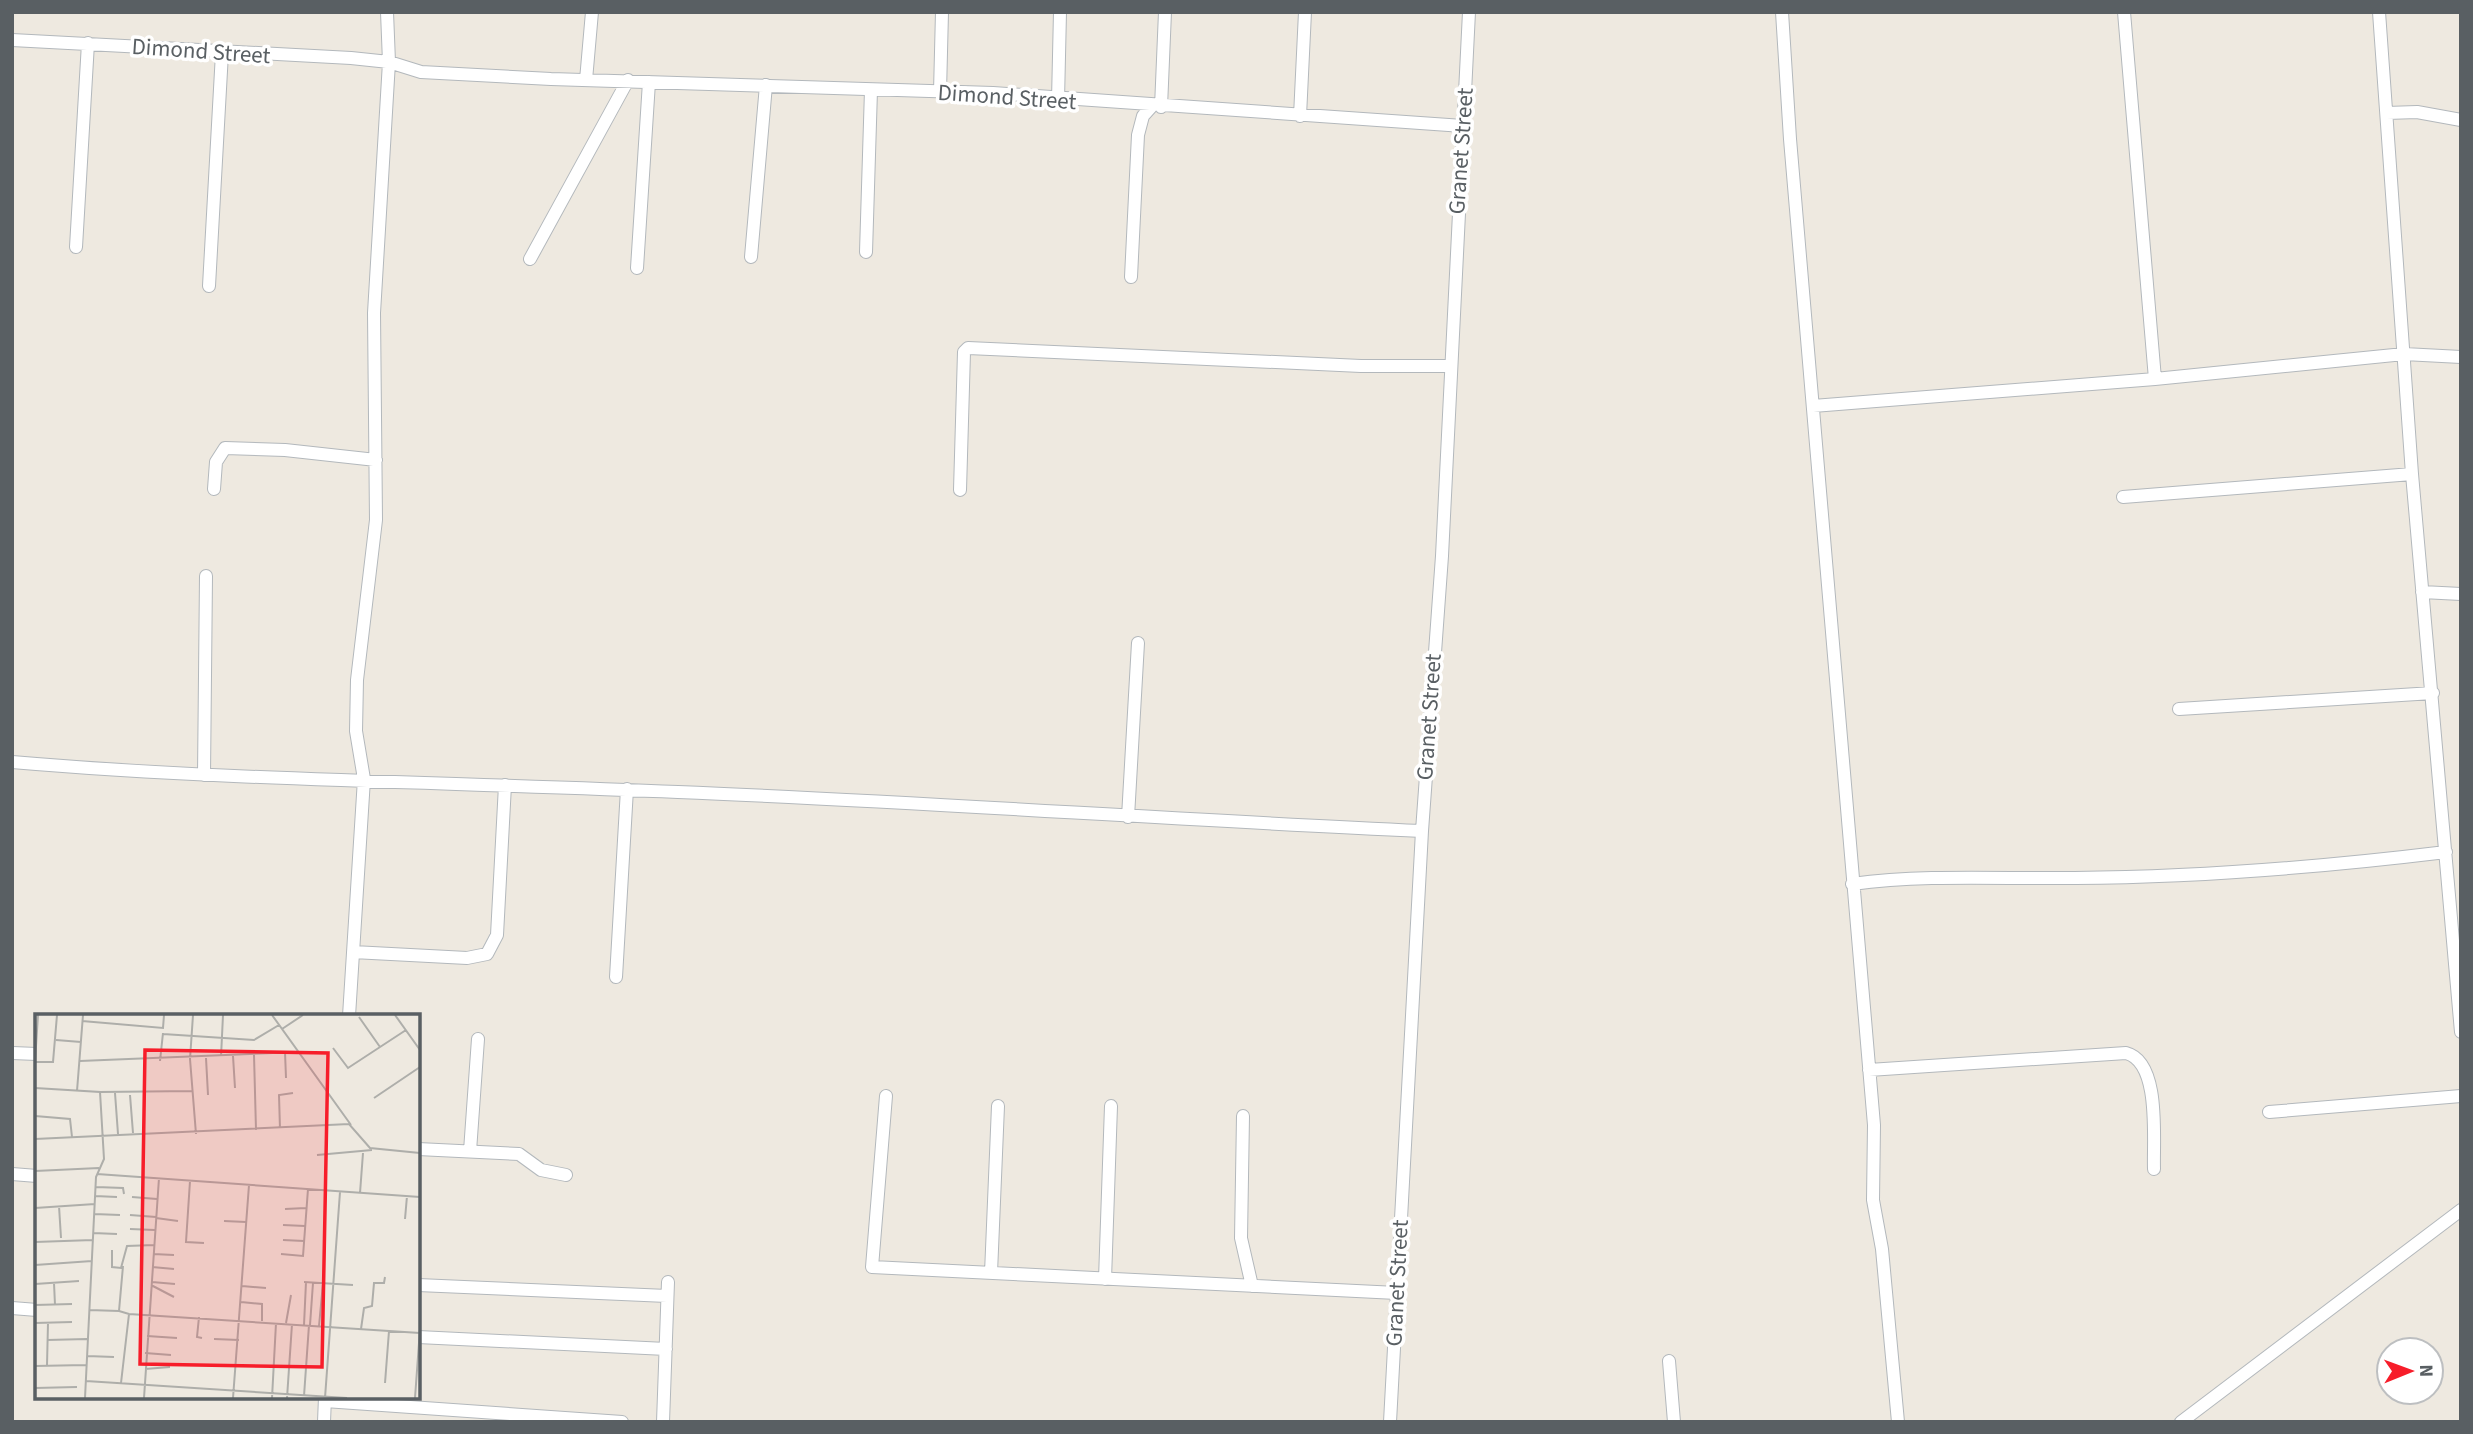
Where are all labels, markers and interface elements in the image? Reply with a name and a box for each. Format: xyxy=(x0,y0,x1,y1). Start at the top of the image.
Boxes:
street label: Dimond Street xyxy=(131,30,272,72)
street label: Dimond Street xyxy=(937,76,1078,118)
street label: Granet Street xyxy=(1440,86,1482,215)
street label: Granet Street xyxy=(1408,652,1450,781)
inset map xyxy=(35,1014,420,1399)
street label: Granet Street xyxy=(1377,1219,1417,1347)
north arrow xyxy=(2375,1336,2445,1406)
text: N xyxy=(2412,1364,2439,1377)

